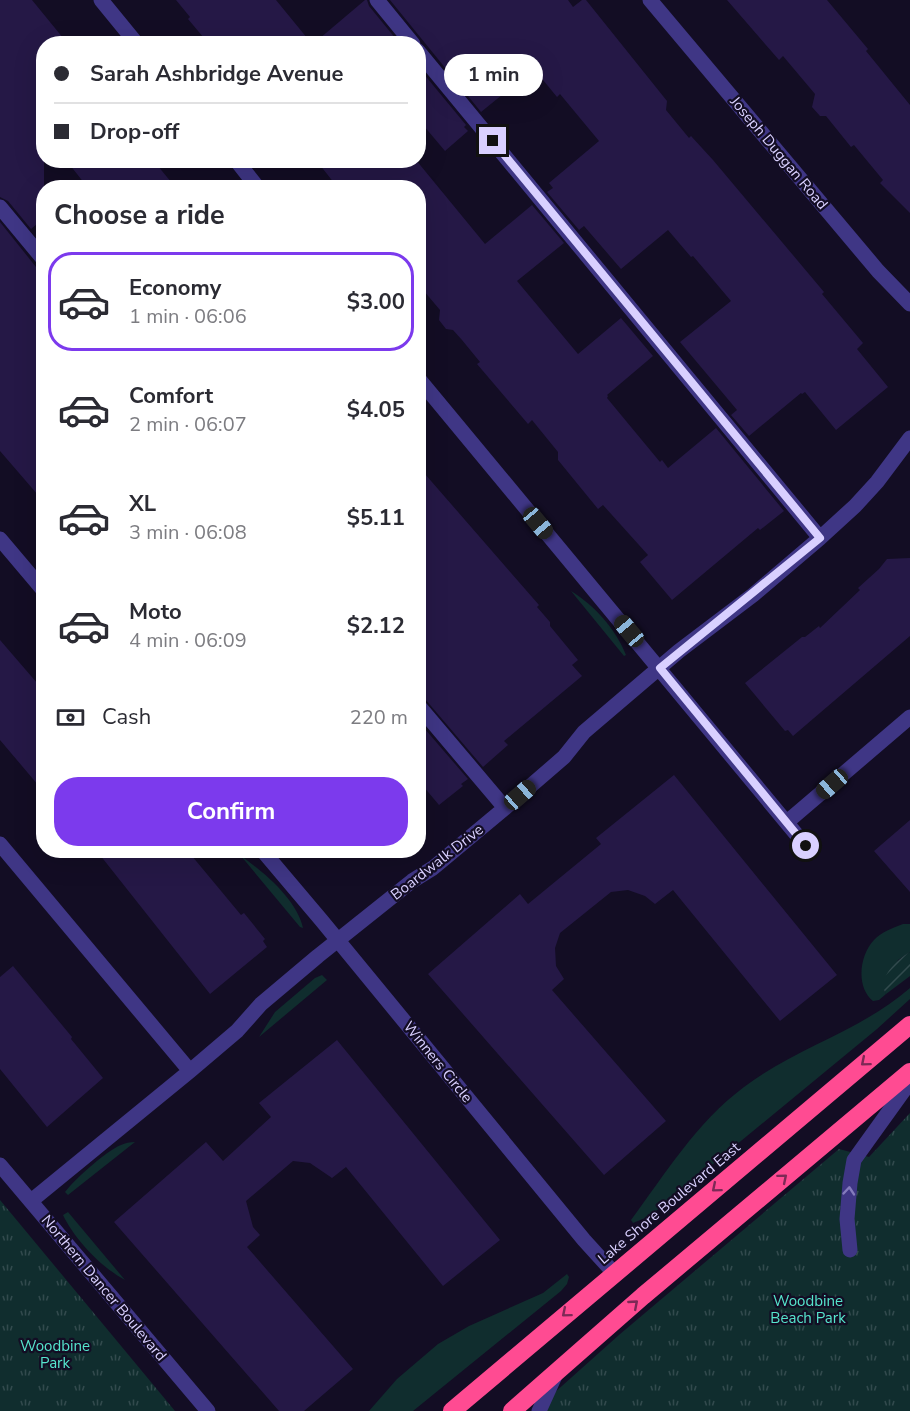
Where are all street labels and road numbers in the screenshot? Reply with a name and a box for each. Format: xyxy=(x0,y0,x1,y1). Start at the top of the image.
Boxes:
street label: Joseph Duggan Road xyxy=(725,91,832,214)
street label: Boardwalk Drive xyxy=(387,820,487,904)
street label: Winners Circle xyxy=(399,1017,477,1107)
street label: Lake Shore Boulevard East xyxy=(594,1137,745,1268)
street label: Northern Dancer Boulevard xyxy=(37,1211,171,1365)

